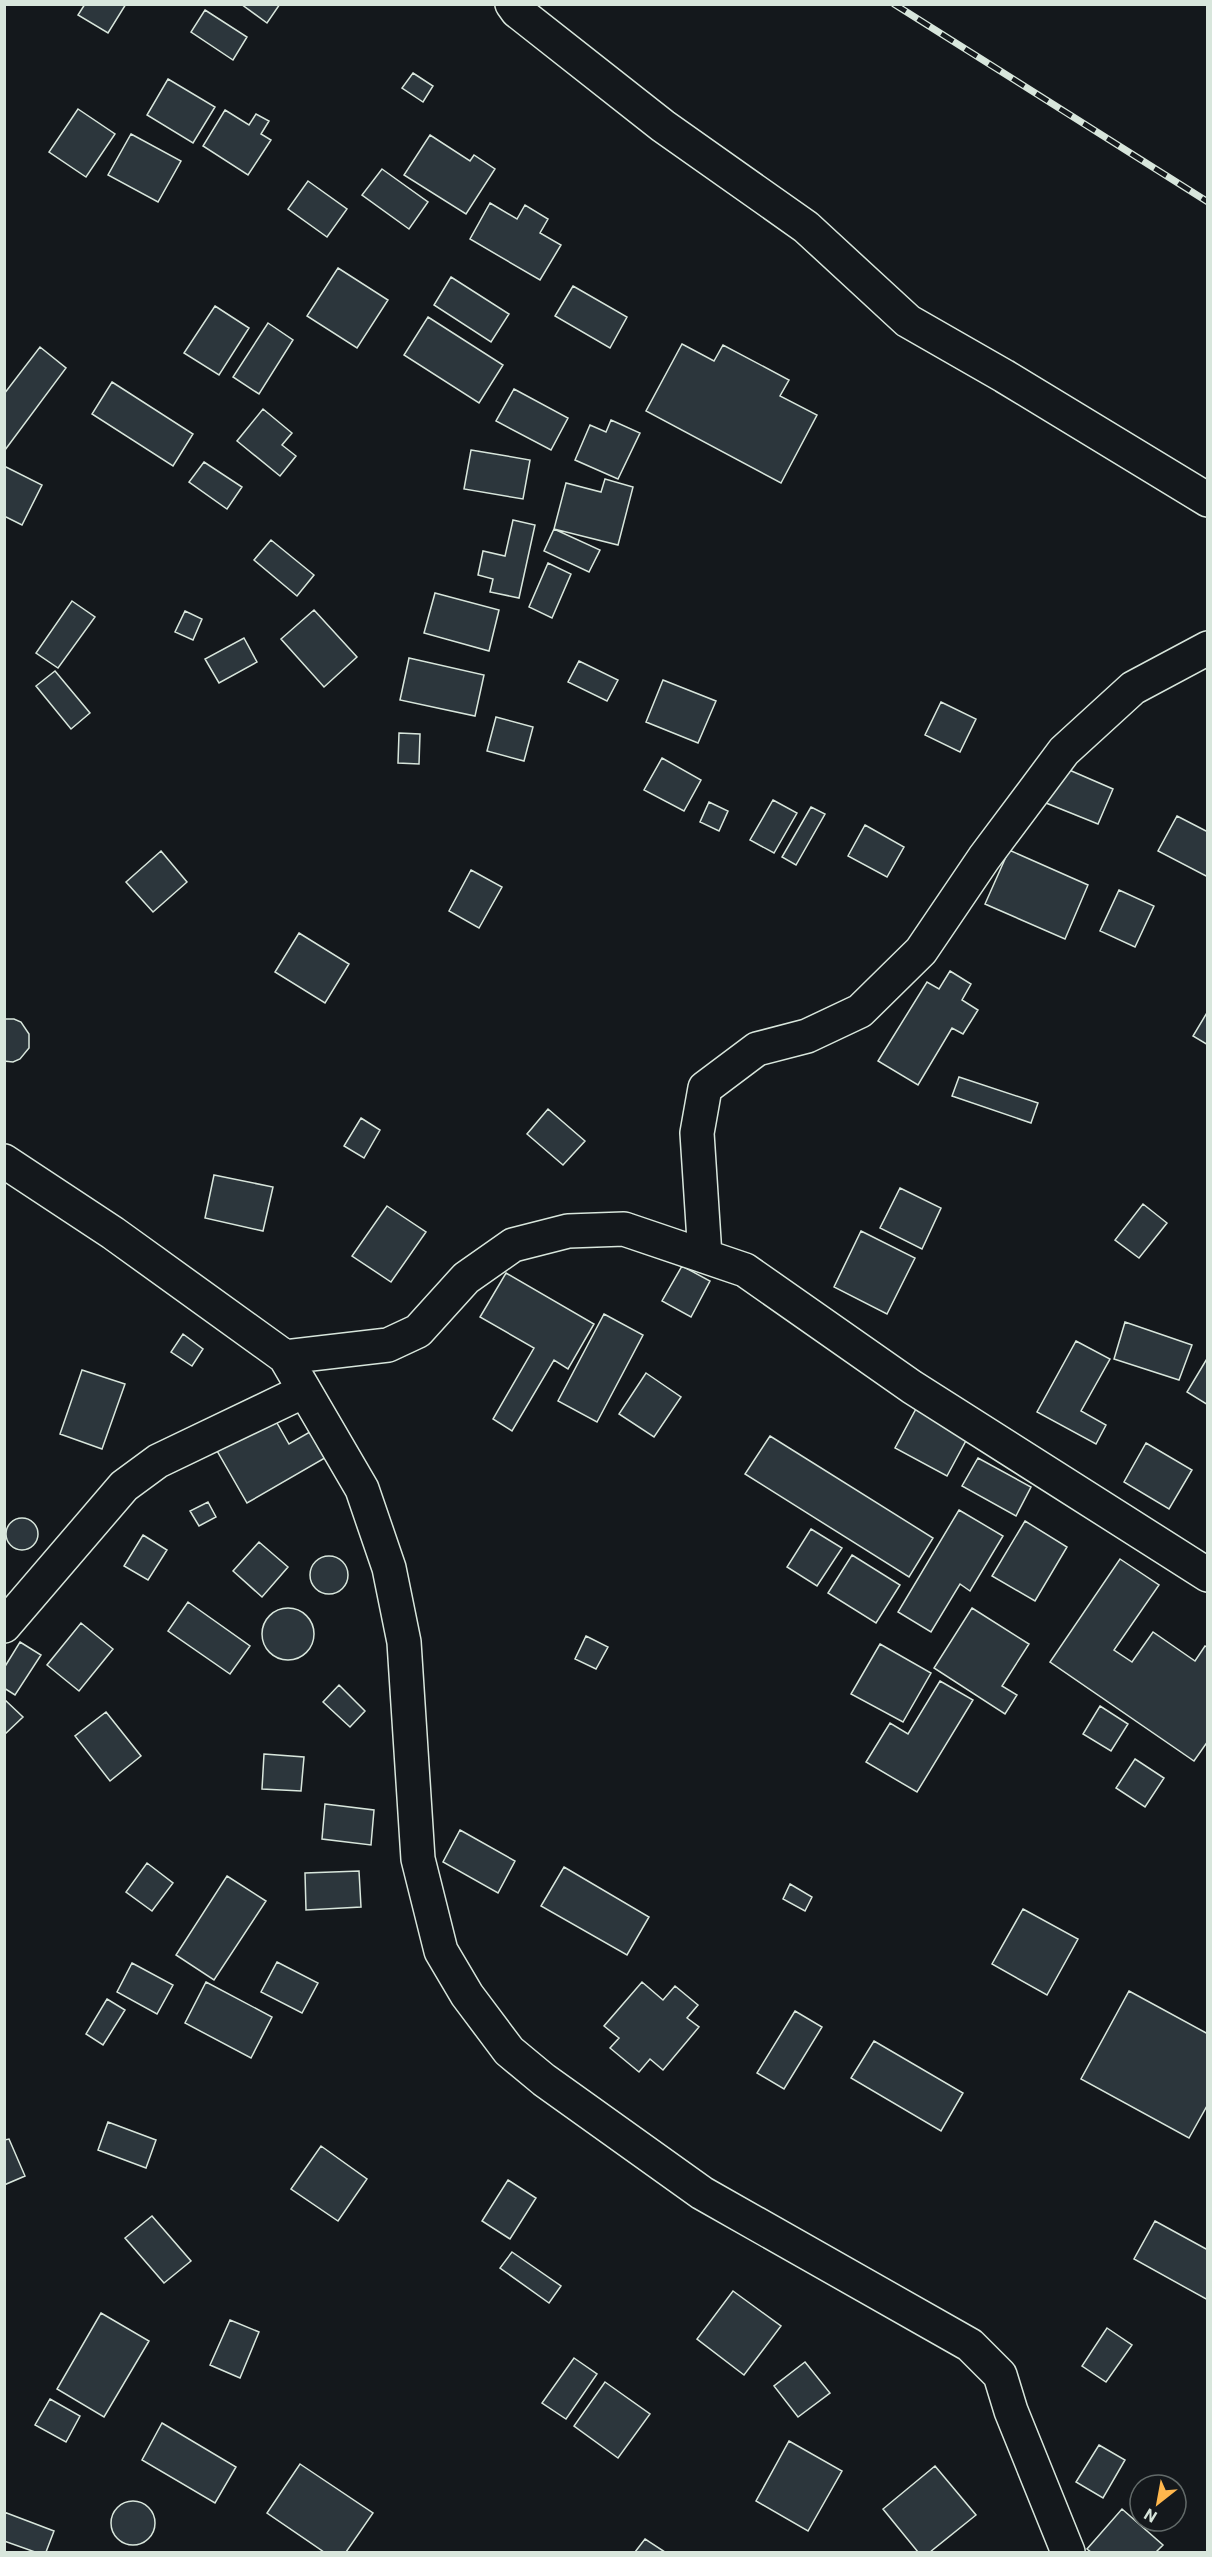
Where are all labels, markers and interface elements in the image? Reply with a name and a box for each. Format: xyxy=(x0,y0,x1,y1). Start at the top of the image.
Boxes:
north arrow xyxy=(1128,2473,1188,2533)
text: N xyxy=(1141,2504,1160,2526)

